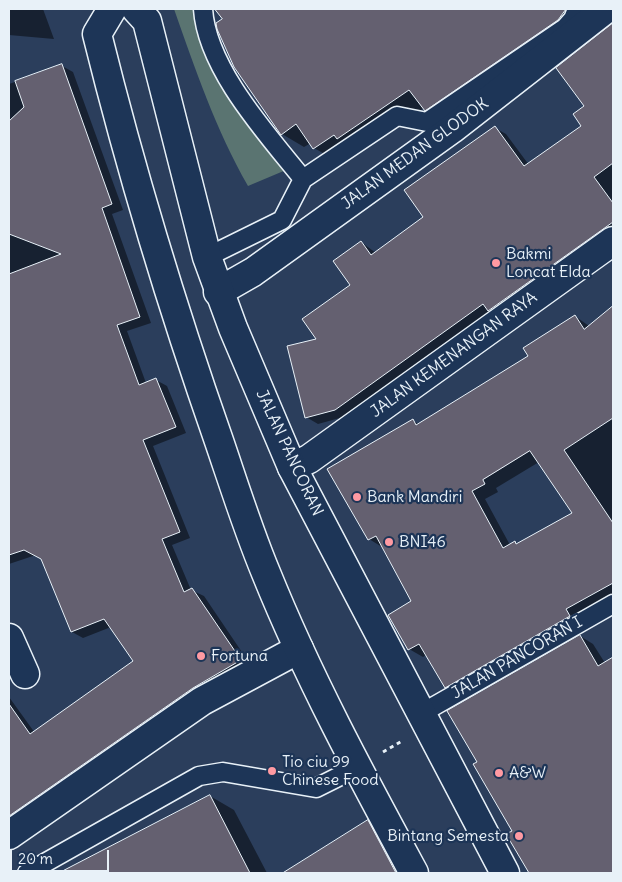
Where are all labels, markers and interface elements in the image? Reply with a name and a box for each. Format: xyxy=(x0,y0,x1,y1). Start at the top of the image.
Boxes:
street label: JALAN MEDAN GLODOK xyxy=(338,94,492,214)
place label: Bakmi Loncat Elda xyxy=(506,244,591,282)
marker: Bakmi Loncat Elda xyxy=(490,257,502,269)
street label: JALAN KEMENANGAN RAYA xyxy=(367,288,541,422)
street label: JALAN PANCORAN xyxy=(251,387,327,519)
place label: Bank Mandiri xyxy=(367,487,462,507)
marker: Bank Mandiri xyxy=(351,491,363,503)
place label: BNI46 xyxy=(399,532,446,552)
marker: BNI46 xyxy=(383,536,395,548)
street label: JALAN PANCORAN I xyxy=(448,613,586,703)
place label: Fortuna xyxy=(211,646,268,666)
marker: Fortuna xyxy=(195,650,207,662)
place label: Tio ciu 99 Chinese Food xyxy=(282,752,379,790)
place label: A&W xyxy=(509,763,546,783)
marker: Tio ciu 99 Chinese Food xyxy=(266,765,278,777)
marker: A&W xyxy=(493,767,505,779)
place label: Bintang Semesta xyxy=(387,826,509,846)
marker: Bintang Semesta xyxy=(513,830,525,842)
scale bar xyxy=(12,840,111,872)
text: 20 m xyxy=(18,849,53,868)

